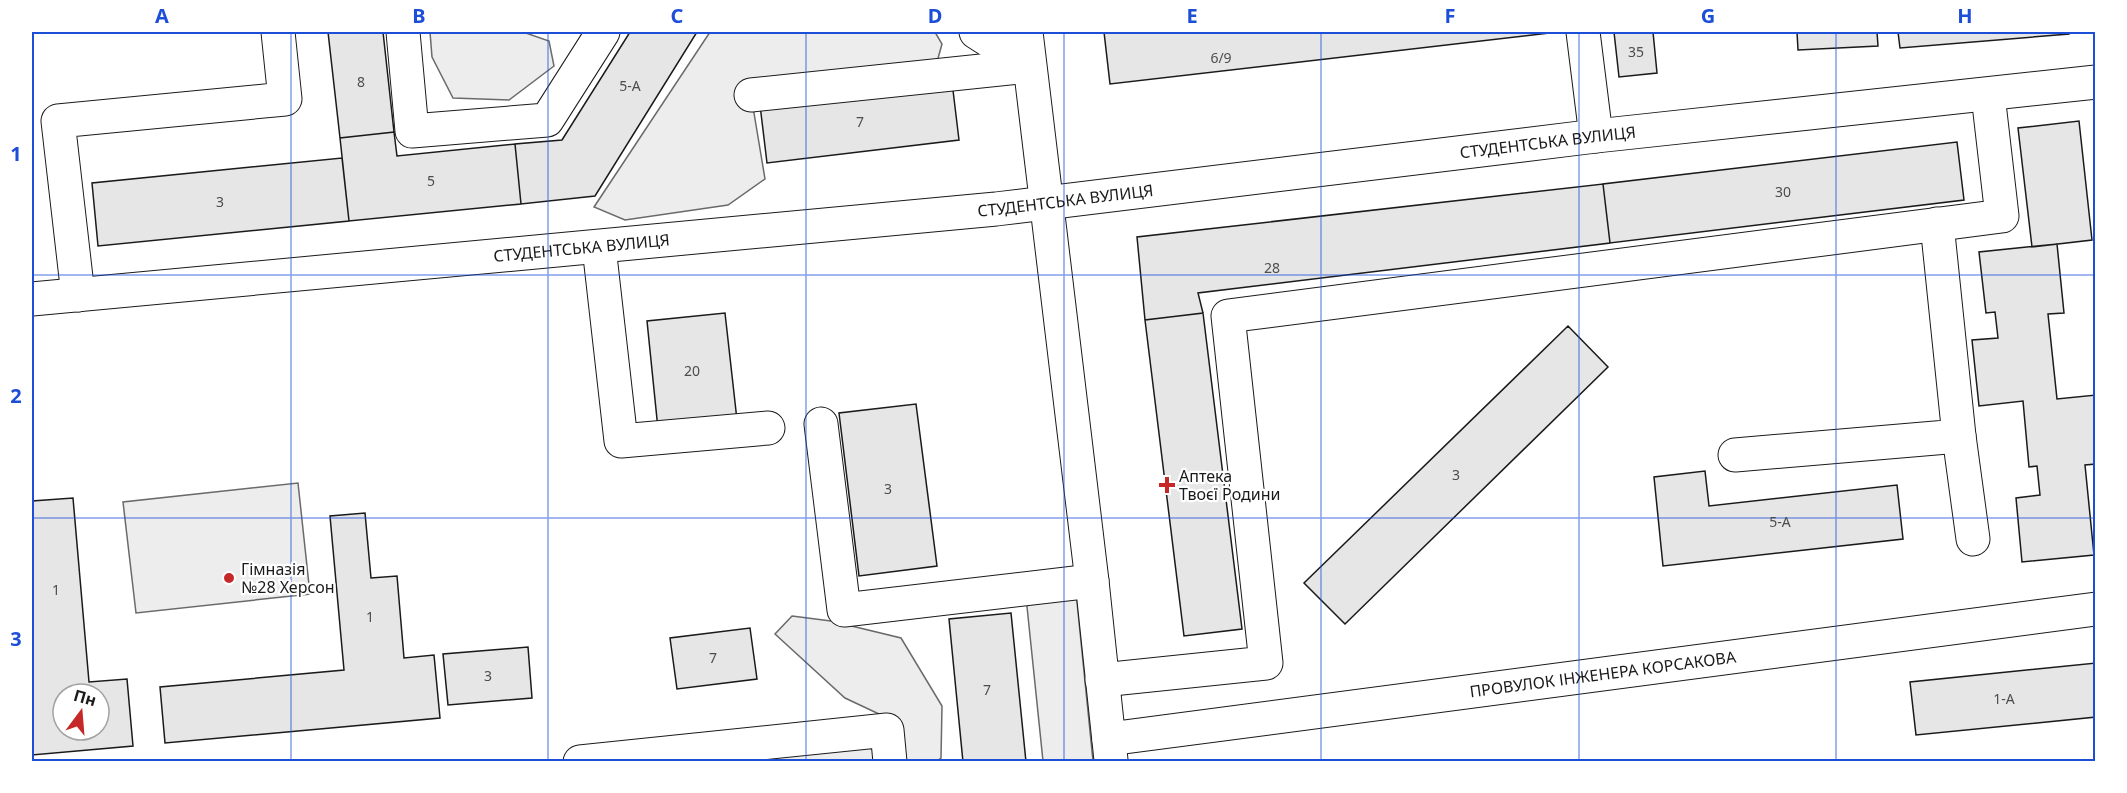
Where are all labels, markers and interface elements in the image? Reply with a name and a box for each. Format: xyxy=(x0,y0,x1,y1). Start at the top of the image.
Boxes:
text: A xyxy=(155,2,169,29)
text: B xyxy=(412,2,426,29)
text: C xyxy=(671,2,684,29)
text: D xyxy=(928,2,942,29)
text: E xyxy=(1186,2,1198,29)
text: F xyxy=(1445,2,1455,29)
text: G xyxy=(1701,2,1715,29)
text: H xyxy=(1957,2,1973,29)
house number: 35 xyxy=(1628,42,1644,61)
house number: 6/9 xyxy=(1210,48,1232,67)
house number: 8 xyxy=(357,72,365,91)
house number: 5-А xyxy=(619,76,641,95)
house number: 7 xyxy=(856,112,864,131)
street label: СТУДЕНТСЬКА ВУЛИЦЯ xyxy=(1459,121,1637,163)
text: 1 xyxy=(10,140,22,167)
house number: 5 xyxy=(427,171,435,190)
street label: СТУДЕНТСЬКА ВУЛИЦЯ xyxy=(976,179,1154,222)
house number: 30 xyxy=(1775,182,1791,201)
house number: 3 xyxy=(216,192,224,211)
street label: СТУДЕНТСЬКА ВУЛИЦЯ xyxy=(492,229,671,267)
house number: 28 xyxy=(1264,258,1280,277)
house number: 20 xyxy=(684,361,700,380)
text: 2 xyxy=(10,382,22,409)
place label: Аптека Твоєї Родини xyxy=(1179,465,1280,505)
house number: 3 xyxy=(1452,465,1460,484)
marker: Аптека Твоєї Родини xyxy=(1160,478,1174,492)
house number: 3 xyxy=(884,479,892,498)
house number: 5-А xyxy=(1769,512,1791,531)
place label: Гімназія №28 Херсон xyxy=(241,558,334,598)
marker: Гімназія №28 Херсон xyxy=(222,571,236,585)
house number: 1 xyxy=(52,580,60,599)
house number: 1 xyxy=(366,607,374,626)
text: 3 xyxy=(10,625,22,652)
street label: ПРОВУЛОК ІНЖЕНЕРА КОРСАКОВА xyxy=(1468,645,1738,702)
house number: 7 xyxy=(709,648,717,667)
house number: 3 xyxy=(484,666,492,685)
house number: 7 xyxy=(983,680,991,699)
north arrow xyxy=(51,682,111,742)
text: Пн xyxy=(71,684,99,711)
house number: 1-А xyxy=(1993,689,2015,708)

